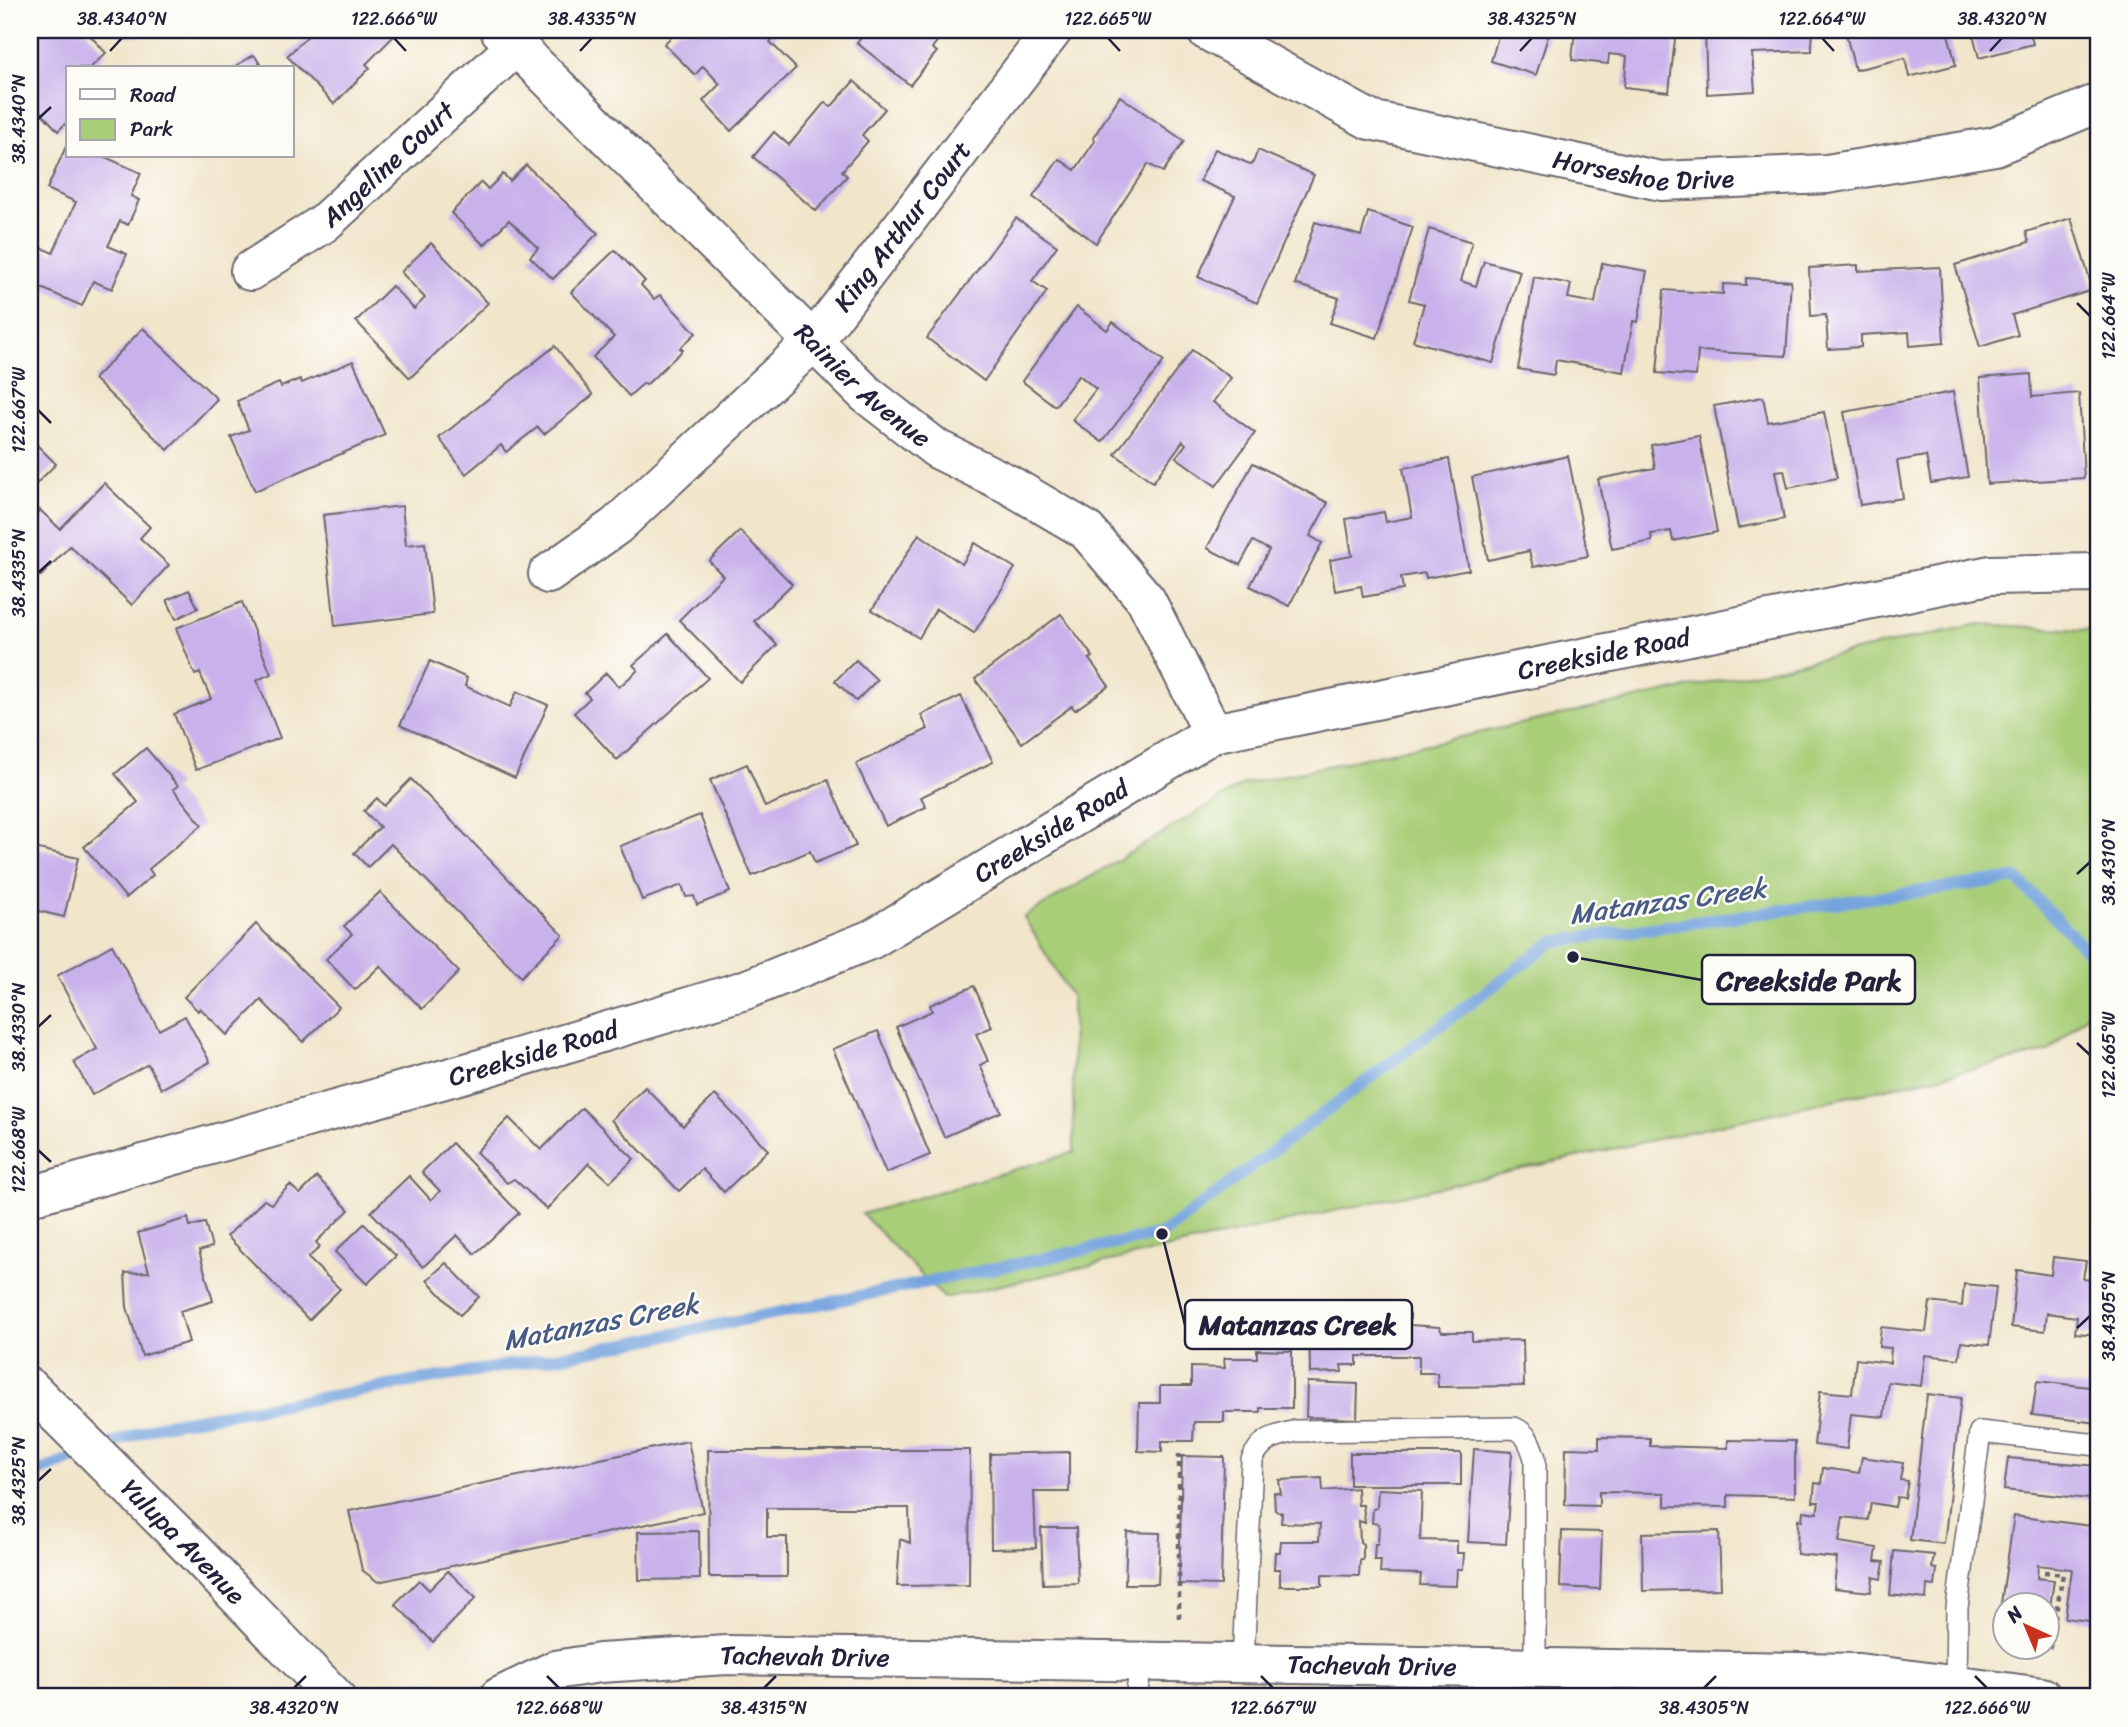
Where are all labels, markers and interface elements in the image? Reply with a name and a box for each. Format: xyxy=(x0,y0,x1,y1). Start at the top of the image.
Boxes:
text: 38.4340°N xyxy=(77,3,168,35)
text: 122.666°W xyxy=(351,3,438,35)
text: 38.4335°N xyxy=(548,3,637,35)
text: 122.665°W xyxy=(1065,3,1153,35)
text: 38.4325°N xyxy=(1488,3,1577,35)
text: 122.664°W xyxy=(1778,3,1867,35)
text: 38.4320°N xyxy=(1957,3,2047,35)
legend xyxy=(66,66,294,158)
text: 38.4340°N xyxy=(3,73,35,164)
text: Road xyxy=(130,76,177,114)
street label: Angeline Court xyxy=(309,89,467,239)
text: Park xyxy=(130,110,173,148)
street label: King Arthur Court xyxy=(821,130,983,322)
street label: Horseshoe Drive xyxy=(1549,136,1735,204)
text: 122.664°W xyxy=(2093,271,2125,360)
street label: Rainier Avenue xyxy=(783,311,942,460)
text: 122.667°W xyxy=(3,366,35,453)
text: 38.4335°N xyxy=(3,528,35,617)
street label: Creekside Road xyxy=(1513,613,1696,694)
street label: Creekside Road xyxy=(964,765,1140,896)
text: 38.4310°N xyxy=(2093,818,2125,905)
water label: Matanzas Creek xyxy=(1566,863,1772,939)
callout: Creekside Park xyxy=(1702,955,1915,1004)
text: Creekside Park xyxy=(1715,956,1902,1005)
text: 38.4330°N xyxy=(3,982,35,1071)
street label: Creekside Road xyxy=(443,1005,626,1100)
text: 122.665°W xyxy=(2093,1010,2125,1098)
text: 122.668°W xyxy=(3,1105,35,1193)
text: 38.4305°N xyxy=(2093,1271,2125,1361)
water label: Matanzas Creek xyxy=(499,1279,705,1365)
callout: Matanzas Creek xyxy=(1185,1300,1412,1349)
text: Matanzas Creek xyxy=(1198,1300,1397,1349)
text: 38.4325°N xyxy=(3,1436,35,1525)
street label: Yulupa Avenue xyxy=(110,1467,258,1616)
north arrow xyxy=(1992,1590,2062,1660)
text: N xyxy=(1998,1597,2031,1631)
street label: Tachevah Drive xyxy=(719,1631,890,1681)
street label: Tachevah Drive xyxy=(1287,1641,1457,1690)
text: 38.4320°N xyxy=(249,1692,339,1724)
text: 122.668°W xyxy=(516,1692,604,1724)
text: 38.4315°N xyxy=(721,1692,808,1724)
text: 122.667°W xyxy=(1230,1692,1317,1724)
text: 38.4305°N xyxy=(1659,1692,1749,1724)
text: 122.666°W xyxy=(1944,1692,2031,1724)

